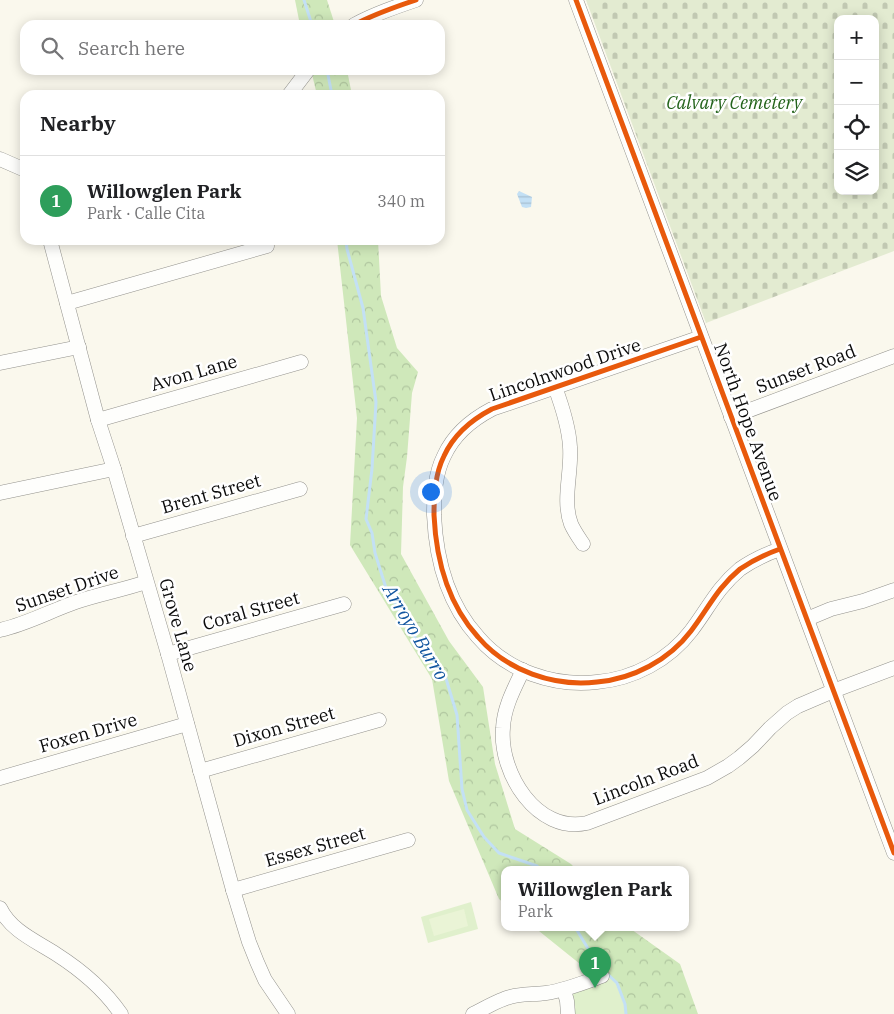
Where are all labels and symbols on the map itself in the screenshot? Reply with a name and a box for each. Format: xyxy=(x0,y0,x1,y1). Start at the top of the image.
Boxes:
park label: Calvary Cemetery xyxy=(666,91,804,114)
street label: Lincolnwood Drive xyxy=(486,333,644,406)
street label: Sunset Road xyxy=(753,339,859,398)
street label: North Hope Avenue xyxy=(709,340,788,504)
street label: Avon Lane xyxy=(148,349,240,396)
street label: Brent Street xyxy=(159,468,263,519)
your location xyxy=(418,479,444,505)
street label: Sunset Drive xyxy=(12,560,121,617)
street label: Grove Lane xyxy=(154,576,203,674)
water label: Arroyo Burro xyxy=(377,578,454,684)
street label: Coral Street xyxy=(200,586,302,635)
street label: Dixon Street xyxy=(230,701,337,752)
street label: Foxen Drive xyxy=(36,708,140,757)
street label: Lincoln Road xyxy=(590,749,702,810)
street label: Essex Street xyxy=(262,821,368,872)
pin: 1 xyxy=(579,947,611,988)

